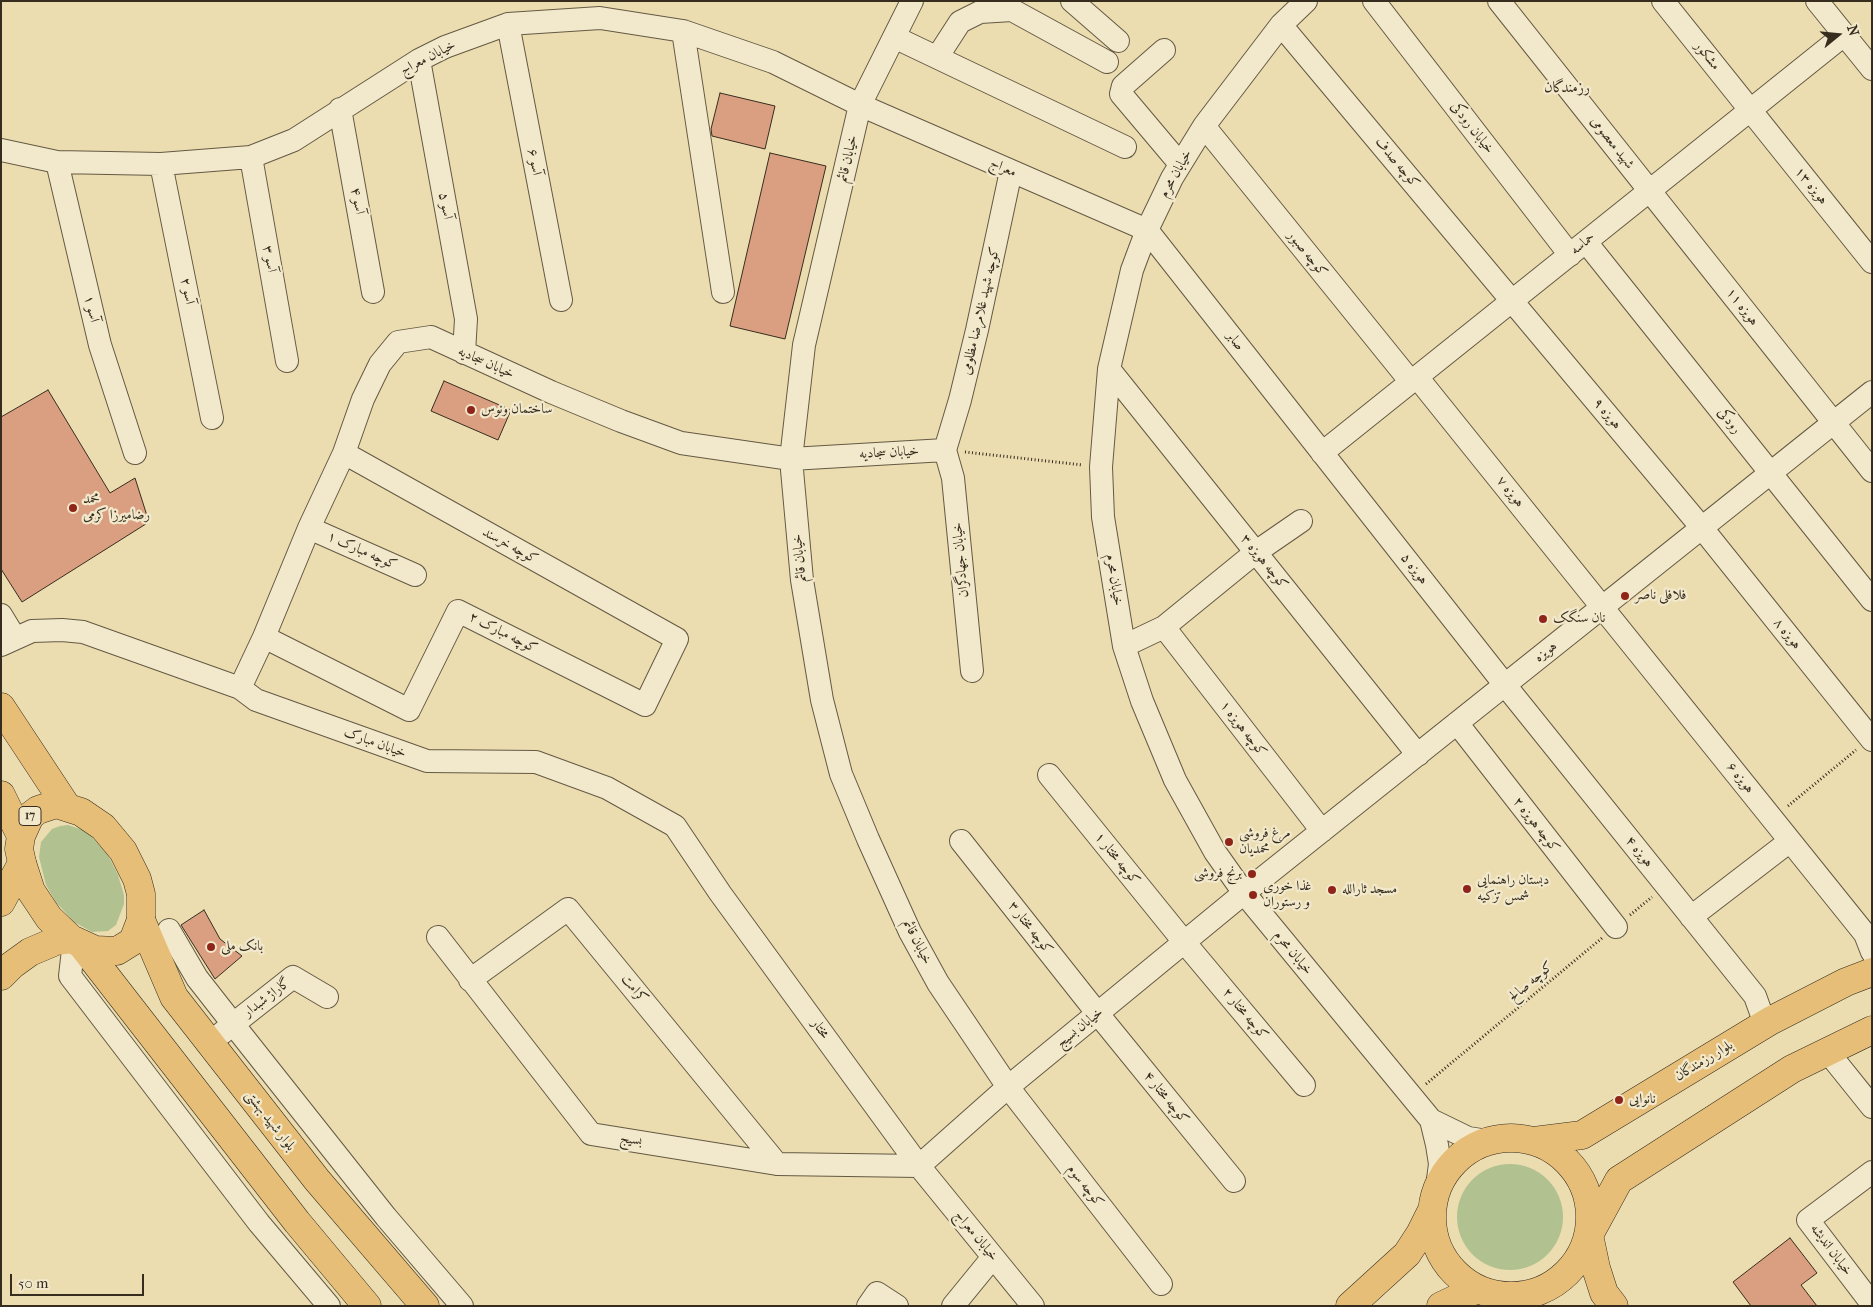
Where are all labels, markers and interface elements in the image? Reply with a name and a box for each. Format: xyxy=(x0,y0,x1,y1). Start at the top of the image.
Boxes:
north arrow xyxy=(1813,10,1863,60)
text: N xyxy=(1843,23,1863,38)
street label: خیابان معراج xyxy=(397,37,459,79)
street label: مشکور xyxy=(1690,38,1724,74)
district label: رزمندگان xyxy=(1544,79,1590,97)
street label: خیابان رودکی xyxy=(1447,99,1497,157)
street label: شهید معصومی xyxy=(1586,113,1638,173)
street label: خیابان قائم xyxy=(834,134,862,184)
street label: کوچه صدف xyxy=(1371,134,1423,192)
street label: آسو ۶ xyxy=(523,147,545,177)
street label: خیابان محرم xyxy=(1156,147,1196,201)
street label: معراج xyxy=(987,155,1019,181)
street label: هویزه ۱۳ xyxy=(1791,164,1831,208)
street label: آسو ۴ xyxy=(346,186,368,216)
street label: آسو ۵ xyxy=(434,191,456,221)
street label: کوچه صبور xyxy=(1283,228,1331,280)
street label: حماسه xyxy=(1567,229,1599,259)
street label: آسو ۳ xyxy=(258,244,280,274)
street label: کوچه شهید غلامرضا مظلومی xyxy=(958,245,1004,377)
street label: آسو ۲ xyxy=(176,276,198,306)
street label: هویزه ۱۱ xyxy=(1722,285,1762,329)
street label: آسو ۱ xyxy=(80,294,102,324)
street label: صابر xyxy=(1222,328,1248,354)
street label: خیابان سجادیه xyxy=(455,343,517,383)
street label: هویزه ۹ xyxy=(1589,395,1625,433)
place label: ساختمان ونوس xyxy=(481,402,552,418)
marker: ساختمان ونوس xyxy=(465,404,477,416)
street label: رودکی xyxy=(1714,405,1744,437)
street label: خیابان سجادیه xyxy=(859,443,919,463)
street label: هویزه ۷ xyxy=(1492,473,1528,511)
place label: محمد رضامیرزا کرمی xyxy=(83,492,150,524)
marker: محمد رضامیرزا کرمی xyxy=(67,502,79,514)
street label: خیابان جهادگران xyxy=(949,522,973,598)
street label: کوچه خرسند xyxy=(479,524,541,568)
street label: کوچه مبارک ۱ xyxy=(325,528,399,574)
street label: کوچه هویزه ۳ xyxy=(1237,531,1291,593)
street label: خیابان قائم xyxy=(789,533,811,583)
street label: هویزه ۵ xyxy=(1397,550,1431,588)
street label: خیابان محرم xyxy=(1102,553,1126,607)
place label: فلافلی ناصر xyxy=(1635,588,1686,604)
marker: فلافلی ناصر xyxy=(1619,590,1631,602)
street label: کوچه مبارک ۲ xyxy=(466,609,540,657)
place label: نان سنگک xyxy=(1553,611,1605,627)
marker: نان سنگک xyxy=(1537,613,1549,625)
street label: هویزه ۸ xyxy=(1769,615,1805,653)
street label: هویزه xyxy=(1531,638,1561,666)
street label: کوچه هویزه ۱ xyxy=(1216,698,1270,760)
street label: خیابان مبارک xyxy=(342,724,408,762)
street label: هویزه ۶ xyxy=(1722,759,1758,797)
street label: کوچه هویزه ۲ xyxy=(1509,794,1563,856)
road number: 17 xyxy=(19,806,41,826)
place label: مرغ فروشی محمدیان xyxy=(1239,826,1291,859)
street label: کوچه مختار ۱ xyxy=(1091,829,1143,889)
street label: هویزه ۴ xyxy=(1621,833,1657,871)
marker: مرغ فروشی محمدیان xyxy=(1223,836,1235,848)
place label: برنج فروشی xyxy=(1194,866,1242,882)
marker: برنج فروشی xyxy=(1246,868,1258,880)
place label: دبستان راهنمایی شمس تزکیه xyxy=(1477,873,1549,906)
place label: غذا خوری و رستوران xyxy=(1263,879,1311,912)
place label: مسجد ثارالله xyxy=(1342,882,1397,898)
marker: دبستان راهنمایی شمس تزکیه xyxy=(1461,883,1473,895)
marker: مسجد ثارالله xyxy=(1326,884,1338,896)
marker: غذا خوری و رستوران xyxy=(1247,889,1259,901)
street label: کوچه مختار ۳ xyxy=(1004,898,1056,958)
street label: خیابان قائم xyxy=(899,917,935,967)
street label: خیابان محرم xyxy=(1270,927,1316,979)
place label: بانک ملی xyxy=(221,939,263,955)
marker: بانک ملی xyxy=(205,941,217,953)
street label: کوچه صالح xyxy=(1505,958,1557,1006)
street label: کرامت xyxy=(617,971,651,1007)
street label: گاراژ شبدار xyxy=(240,975,294,1021)
street label: کوچه مختار ۲ xyxy=(1218,985,1272,1043)
street label: خیابان بسیج xyxy=(1053,1004,1107,1052)
street label: مختار xyxy=(807,1016,833,1042)
street label: بلوار رزمندگان xyxy=(1672,1037,1736,1085)
street label: کوچه مختار ۴ xyxy=(1140,1068,1192,1128)
street label: بلوار شهید بهشتی xyxy=(241,1087,299,1155)
place label: نانوایی xyxy=(1629,1092,1656,1108)
marker: نانوایی xyxy=(1613,1094,1625,1106)
street label: بسیج xyxy=(619,1130,643,1150)
street label: کوچه سوم xyxy=(1063,1161,1107,1211)
street label: خیابان معراج xyxy=(950,1207,1002,1265)
street label: خیابان اندیشه xyxy=(1806,1221,1856,1279)
scale bar xyxy=(12,1264,146,1296)
text: 50 m xyxy=(18,1274,48,1292)

